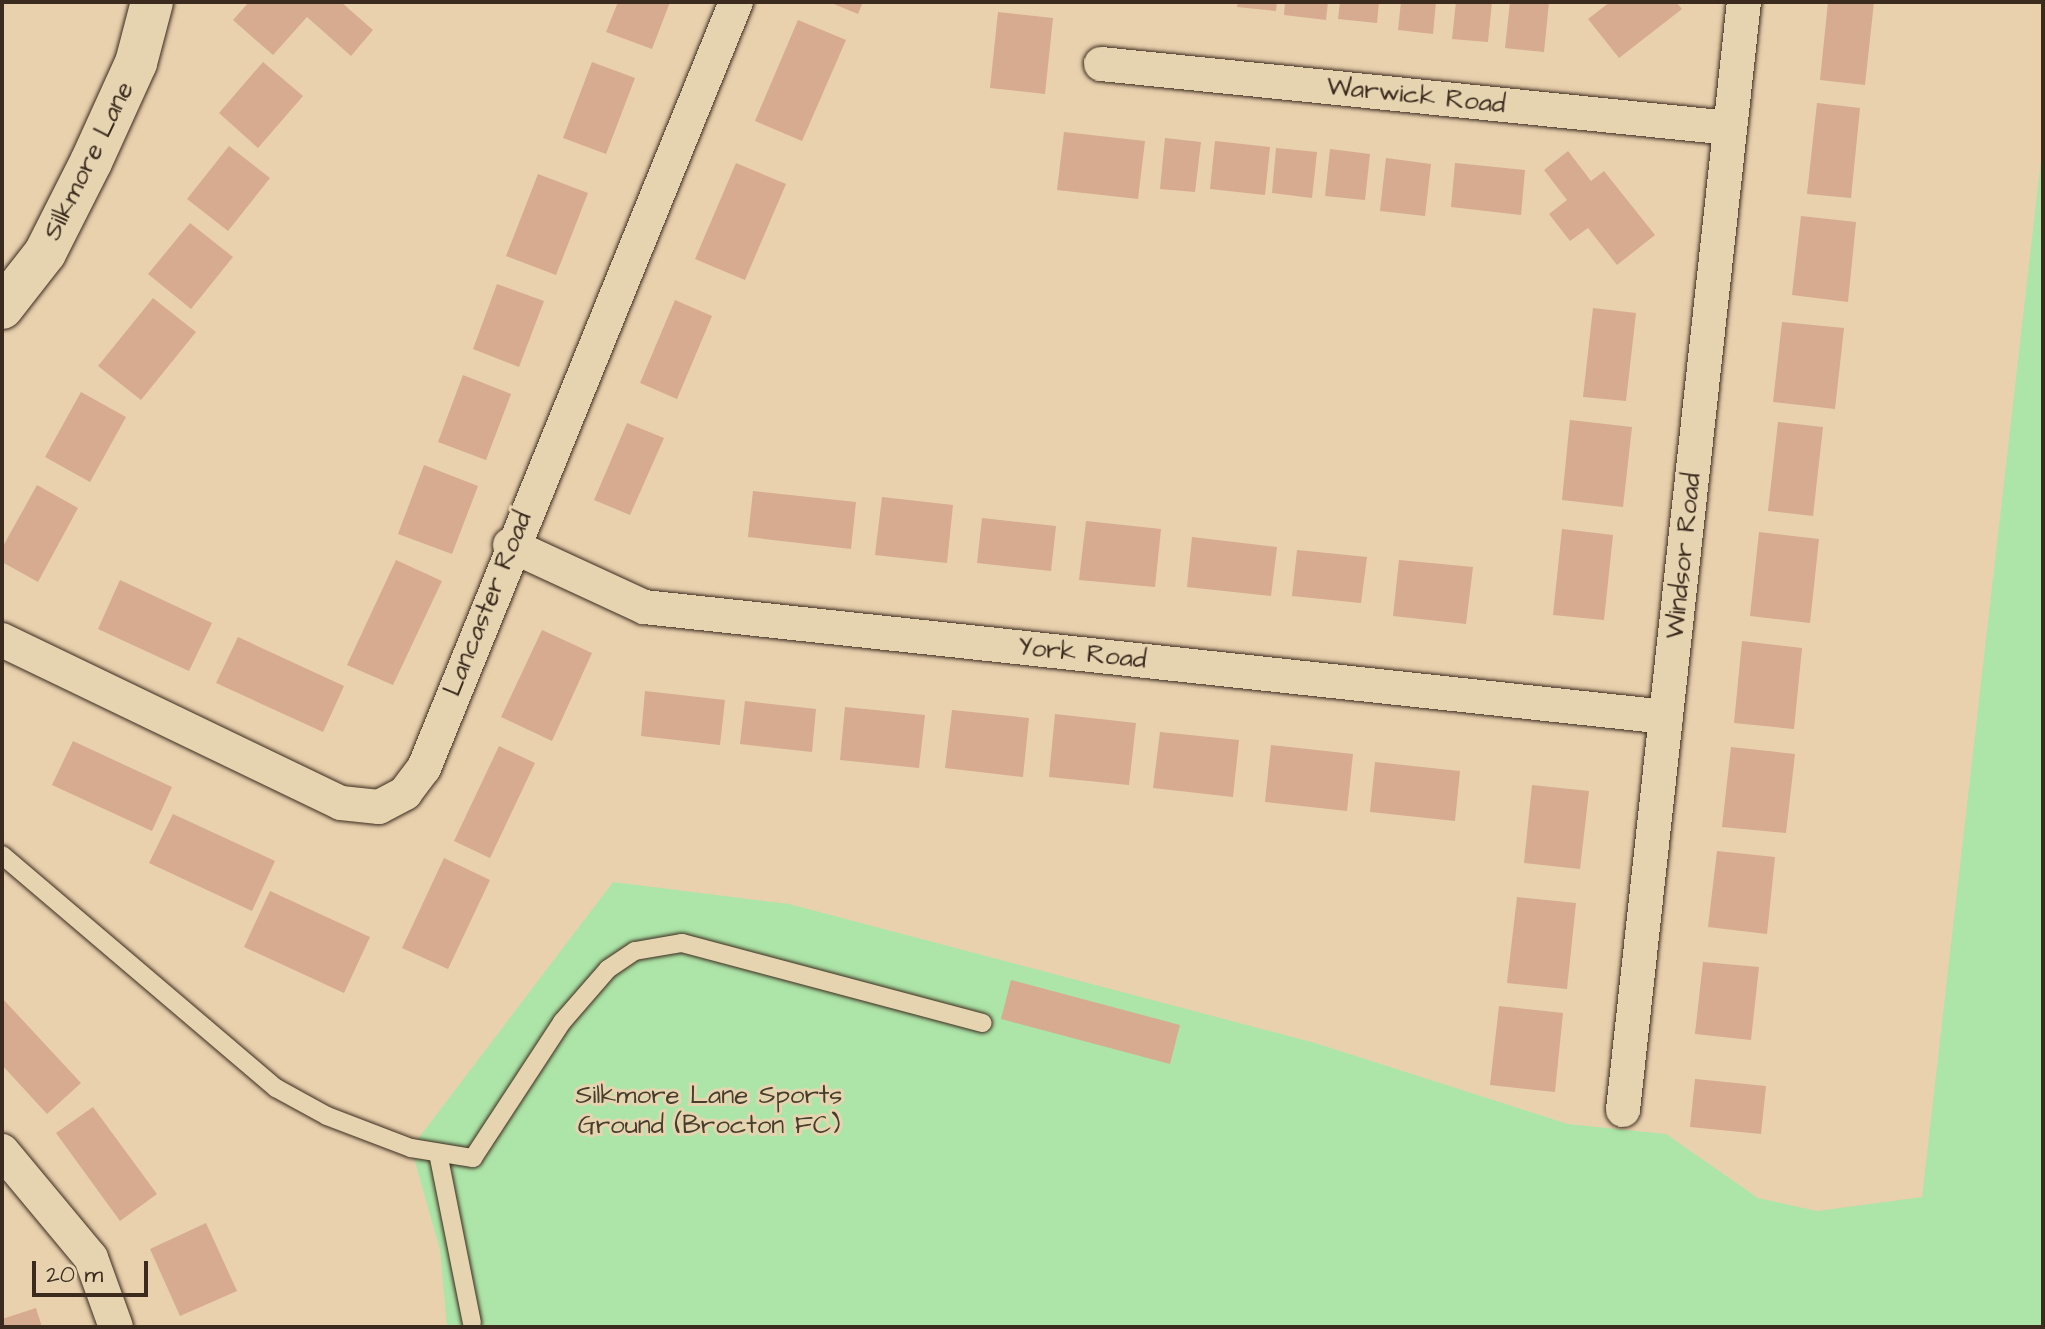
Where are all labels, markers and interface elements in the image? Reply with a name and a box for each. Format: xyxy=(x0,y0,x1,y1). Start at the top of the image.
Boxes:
street label: Warwick Road xyxy=(1325,71,1507,121)
street label: Silkmore Lane xyxy=(37,77,141,245)
street label: Windsor Road xyxy=(1660,471,1708,641)
street label: Lancaster Road xyxy=(437,507,539,701)
street label: York Road xyxy=(1016,632,1148,676)
park label: Silkmore Lane Sports Ground (Brocton FC) xyxy=(576,1080,842,1142)
scale bar xyxy=(36,1245,152,1295)
text: 20 m xyxy=(46,1258,103,1292)

